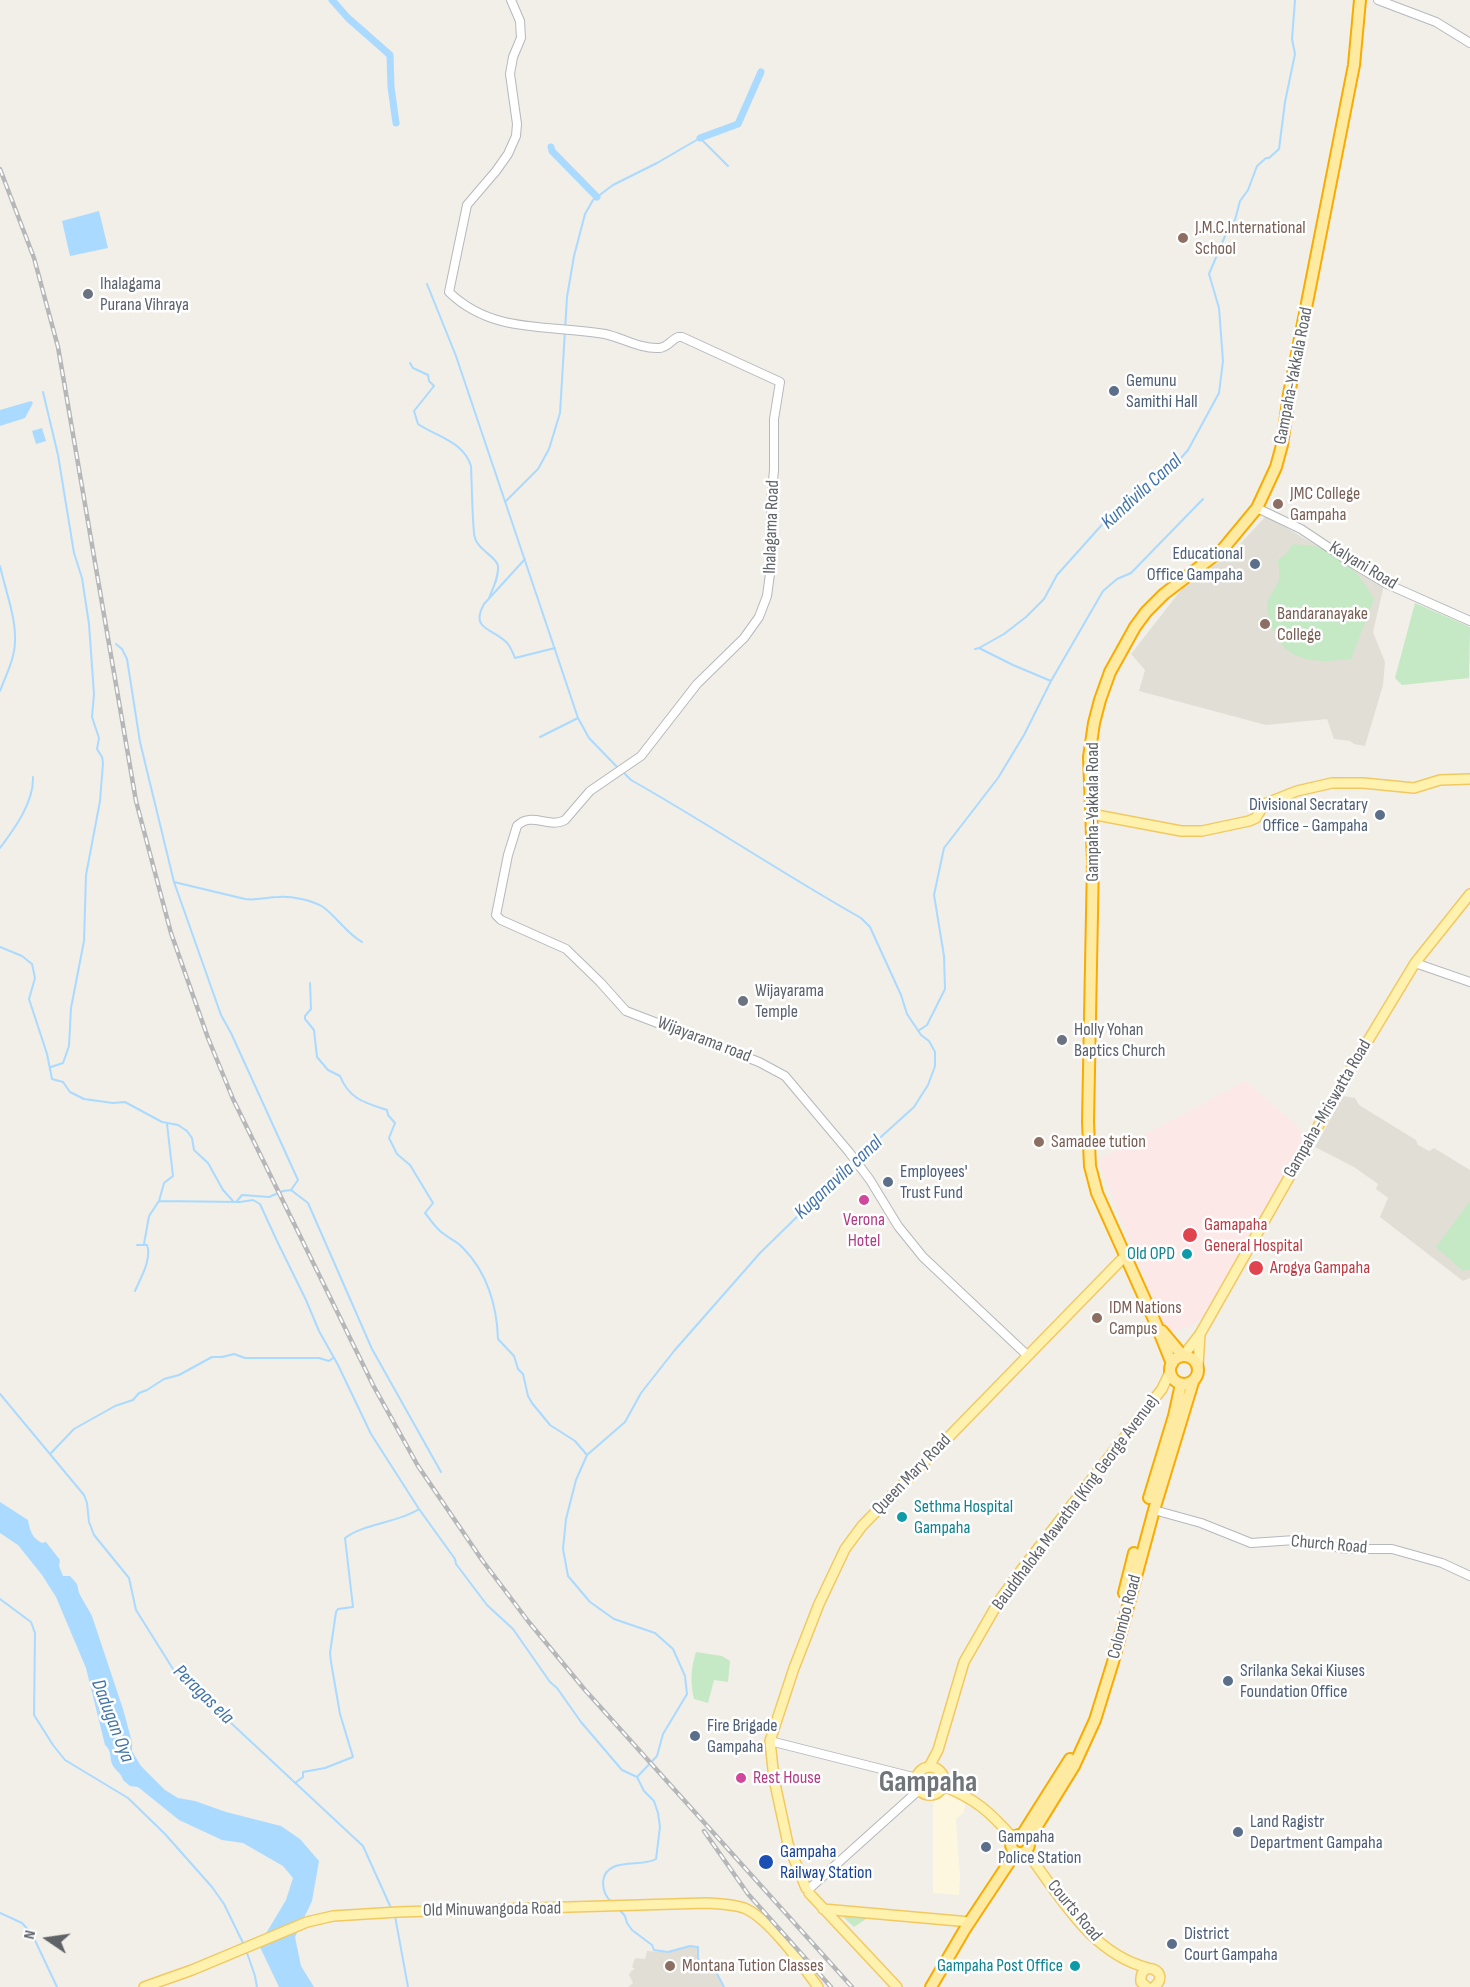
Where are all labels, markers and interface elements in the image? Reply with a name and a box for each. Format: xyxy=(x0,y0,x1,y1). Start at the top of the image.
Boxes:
place label: J.M.C.International School xyxy=(1195,217,1306,260)
marker: J.M.C.International School xyxy=(1176,231,1190,245)
place label: Ihalagama Purana Vihraya xyxy=(100,273,189,316)
marker: Ihalagama Purana Vihraya xyxy=(81,287,95,301)
street label: Gampaha-Yakkala Road xyxy=(1270,306,1318,446)
place label: Gemunu Samithi Hall xyxy=(1126,370,1198,412)
marker: Gemunu Samithi Hall xyxy=(1107,384,1121,398)
water label: Kundivila Canal xyxy=(1097,449,1187,535)
street label: Ihalagama Road xyxy=(760,480,784,574)
place label: JMC College Gampaha xyxy=(1290,483,1360,526)
marker: JMC College Gampaha xyxy=(1271,497,1285,511)
street label: Kalyani Road xyxy=(1325,537,1401,595)
place label: Educational Office Gampaha xyxy=(1147,543,1243,586)
marker: Educational Office Gampaha xyxy=(1248,557,1262,571)
place label: Bandaranayake College xyxy=(1277,603,1368,646)
marker: Bandaranayake College xyxy=(1258,617,1272,631)
street label: Gampaha-Yakkala Road xyxy=(1082,742,1104,882)
place label: Divisional Secratary Office - Gampaha xyxy=(1249,794,1368,836)
marker: Divisional Secratary Office - Gampaha xyxy=(1373,808,1387,822)
place label: Wijayarama Temple xyxy=(755,980,824,1022)
marker: Wijayarama Temple xyxy=(736,994,750,1008)
street label: Wijayarama road xyxy=(654,1012,754,1068)
place label: Holly Yohan Baptics Church xyxy=(1074,1019,1166,1062)
marker: Holly Yohan Baptics Church xyxy=(1055,1033,1069,1047)
street label: Gampaha-Mriswatta Road xyxy=(1280,1036,1376,1182)
water label: Kuganavila canal xyxy=(790,1131,888,1225)
place label: Samadee tution xyxy=(1051,1131,1146,1153)
marker: Samadee tution xyxy=(1032,1135,1046,1149)
place label: Employees' Trust Fund xyxy=(900,1161,968,1204)
marker: Employees' Trust Fund xyxy=(881,1175,895,1189)
marker: Verona Hotel xyxy=(857,1193,871,1207)
place label: Verona Hotel xyxy=(843,1209,885,1252)
place label: Gamapaha General Hospital xyxy=(1204,1214,1303,1256)
marker: Gamapaha General Hospital xyxy=(1181,1226,1199,1244)
place label: Old OPD xyxy=(1127,1243,1175,1265)
marker: Old OPD xyxy=(1180,1247,1194,1261)
place label: Arogya Gampaha xyxy=(1270,1257,1370,1279)
marker: Arogya Gampaha xyxy=(1247,1259,1265,1277)
place label: IDM Nations Campus xyxy=(1109,1297,1182,1340)
marker: IDM Nations Campus xyxy=(1090,1311,1104,1325)
street label: Bauddhaloka Mawatha (King George Avenue) xyxy=(988,1391,1164,1615)
street label: Queen Mary Road xyxy=(868,1430,956,1520)
place label: Sethma Hospital Gampaha xyxy=(914,1496,1013,1538)
marker: Sethma Hospital Gampaha xyxy=(895,1510,909,1524)
street label: Church Road xyxy=(1290,1531,1368,1559)
street label: Colombo Road xyxy=(1103,1573,1147,1661)
water label: Peragas ela xyxy=(168,1660,238,1730)
place label: Srilanka Sekai Kiuses Foundation Office xyxy=(1240,1660,1365,1702)
marker: Srilanka Sekai Kiuses Foundation Office xyxy=(1221,1674,1235,1688)
water label: Dadugan Oya xyxy=(85,1676,139,1766)
place label: Fire Brigade Gampaha xyxy=(707,1715,778,1758)
marker: Fire Brigade Gampaha xyxy=(688,1729,702,1743)
district label: Gampaha xyxy=(879,1765,977,1801)
place label: Rest House xyxy=(753,1767,821,1789)
marker: Rest House xyxy=(734,1771,748,1785)
place label: Land Ragistr Department Gampaha xyxy=(1250,1811,1383,1854)
marker: Land Ragistr Department Gampaha xyxy=(1231,1825,1245,1839)
place label: Gampaha Police Station xyxy=(998,1826,1081,1868)
marker: Gampaha Police Station xyxy=(979,1840,993,1854)
place label: Gampaha Railway Station xyxy=(780,1841,872,1884)
marker: Gampaha Railway Station xyxy=(757,1853,775,1871)
street label: Courts Road xyxy=(1042,1876,1106,1946)
street label: Old Minuwangoda Road xyxy=(423,1898,561,1922)
north arrow xyxy=(18,1909,78,1969)
place label: District Court Gampaha xyxy=(1184,1923,1278,1966)
text: N xyxy=(20,1929,40,1941)
marker: District Court Gampaha xyxy=(1165,1937,1179,1951)
place label: Montana Tution Classes xyxy=(682,1955,824,1977)
place label: Gampaha Post Office xyxy=(937,1955,1063,1977)
marker: Montana Tution Classes xyxy=(663,1959,677,1973)
marker: Gampaha Post Office xyxy=(1068,1959,1082,1973)

